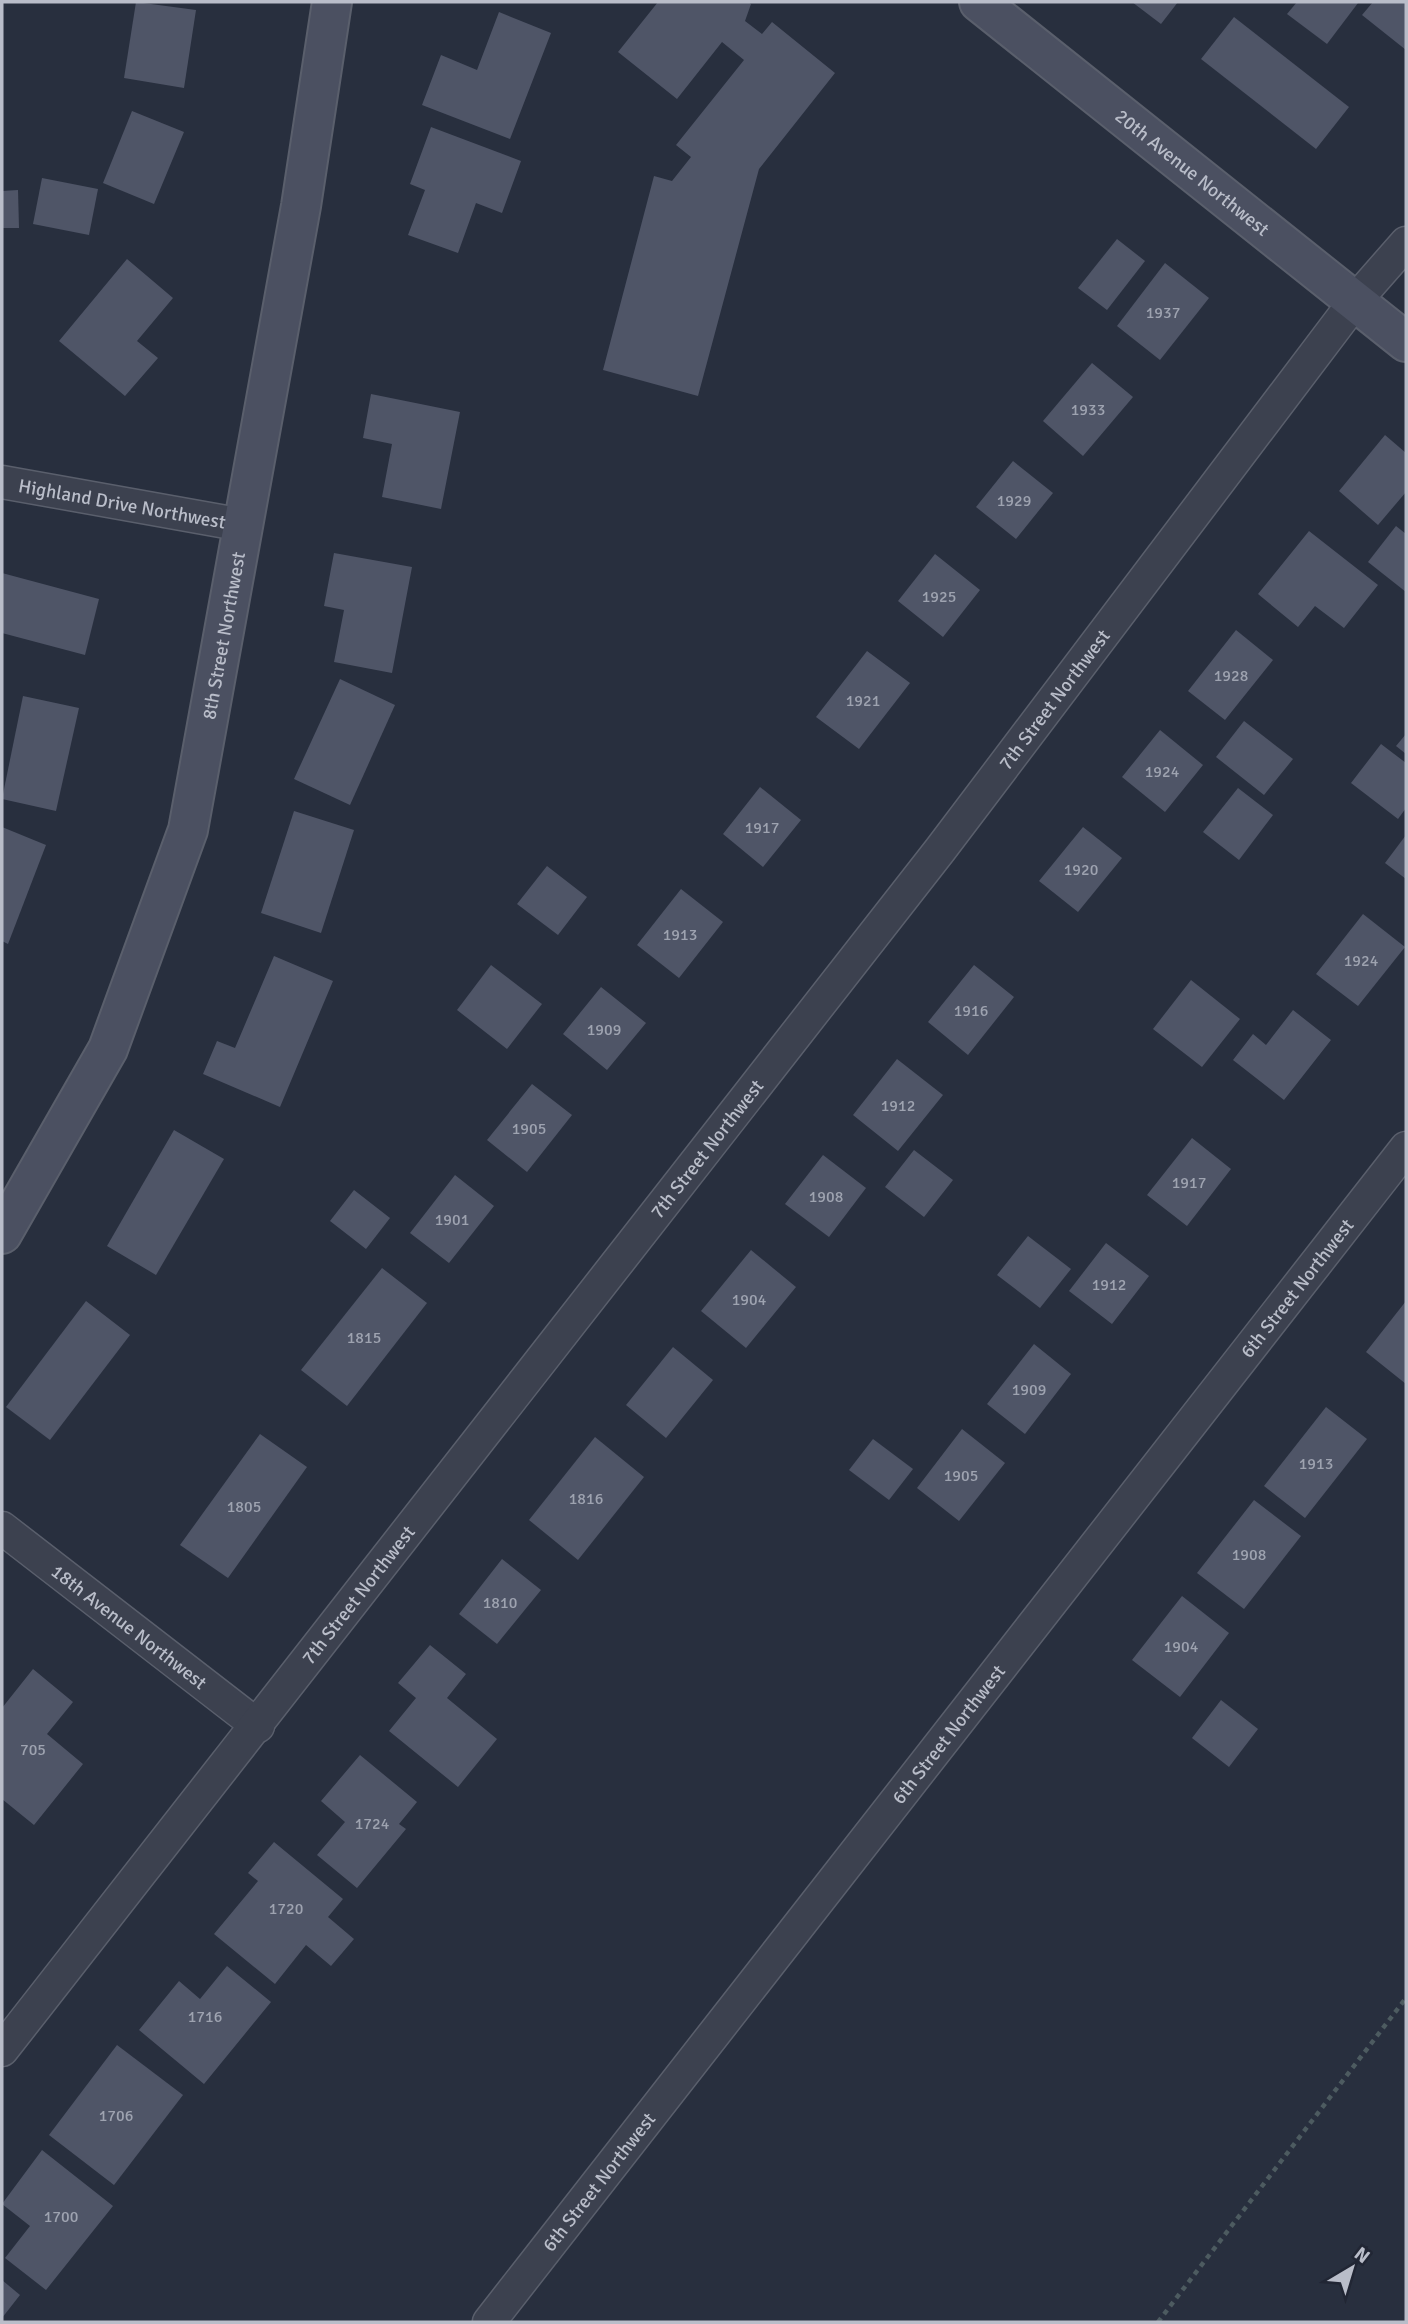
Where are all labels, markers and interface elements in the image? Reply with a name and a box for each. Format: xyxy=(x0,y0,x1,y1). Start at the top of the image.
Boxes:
street label: 20th Avenue Northwest xyxy=(1110,104,1274,242)
house number: 1937 xyxy=(1146,303,1180,323)
house number: 1933 xyxy=(1071,400,1105,420)
street label: Highland Drive Northwest xyxy=(16,474,228,535)
house number: 1929 xyxy=(997,491,1031,511)
street label: 8th Street Northwest xyxy=(197,550,251,722)
house number: 1925 xyxy=(922,587,956,607)
street label: 7th Street Northwest xyxy=(994,625,1116,775)
house number: 1928 xyxy=(1214,666,1248,686)
house number: 1921 xyxy=(846,691,880,711)
house number: 1924 xyxy=(1145,762,1180,782)
house number: 1917 xyxy=(745,818,779,838)
house number: 1920 xyxy=(1064,860,1098,880)
house number: 1913 xyxy=(663,925,697,945)
house number: 1924 xyxy=(1344,951,1379,971)
house number: 1916 xyxy=(954,1001,988,1021)
house number: 1909 xyxy=(587,1020,621,1040)
street label: 7th Street Northwest xyxy=(645,1075,769,1224)
house number: 1912 xyxy=(881,1096,915,1116)
house number: 1905 xyxy=(512,1119,546,1139)
house number: 1917 xyxy=(1172,1173,1206,1193)
house number: 1908 xyxy=(809,1187,843,1207)
house number: 1901 xyxy=(435,1210,469,1230)
street label: 6th Street Northwest xyxy=(1236,1214,1359,1363)
house number: 1912 xyxy=(1092,1275,1126,1295)
house number: 1904 xyxy=(732,1290,767,1310)
house number: 1815 xyxy=(347,1328,381,1348)
house number: 1909 xyxy=(1012,1380,1046,1400)
house number: 1913 xyxy=(1299,1454,1333,1474)
house number: 1905 xyxy=(944,1466,978,1486)
house number: 1816 xyxy=(569,1489,603,1509)
house number: 1805 xyxy=(227,1497,261,1517)
street label: 7th Street Northwest xyxy=(297,1521,421,1670)
house number: 1908 xyxy=(1232,1545,1266,1565)
street label: 18th Avenue Northwest xyxy=(46,1560,212,1695)
house number: 1810 xyxy=(483,1593,517,1613)
house number: 1904 xyxy=(1164,1637,1199,1657)
street label: 6th Street Northwest xyxy=(887,1660,1011,1809)
house number: 705 xyxy=(20,1740,46,1760)
house number: 1724 xyxy=(355,1814,390,1834)
house number: 1720 xyxy=(269,1899,303,1919)
house number: 1716 xyxy=(188,2007,222,2027)
house number: 1706 xyxy=(99,2106,133,2126)
street label: 6th Street Northwest xyxy=(538,2108,661,2257)
house number: 1700 xyxy=(44,2207,78,2227)
north arrow xyxy=(1317,2233,1387,2303)
text: N xyxy=(1349,2242,1374,2269)

